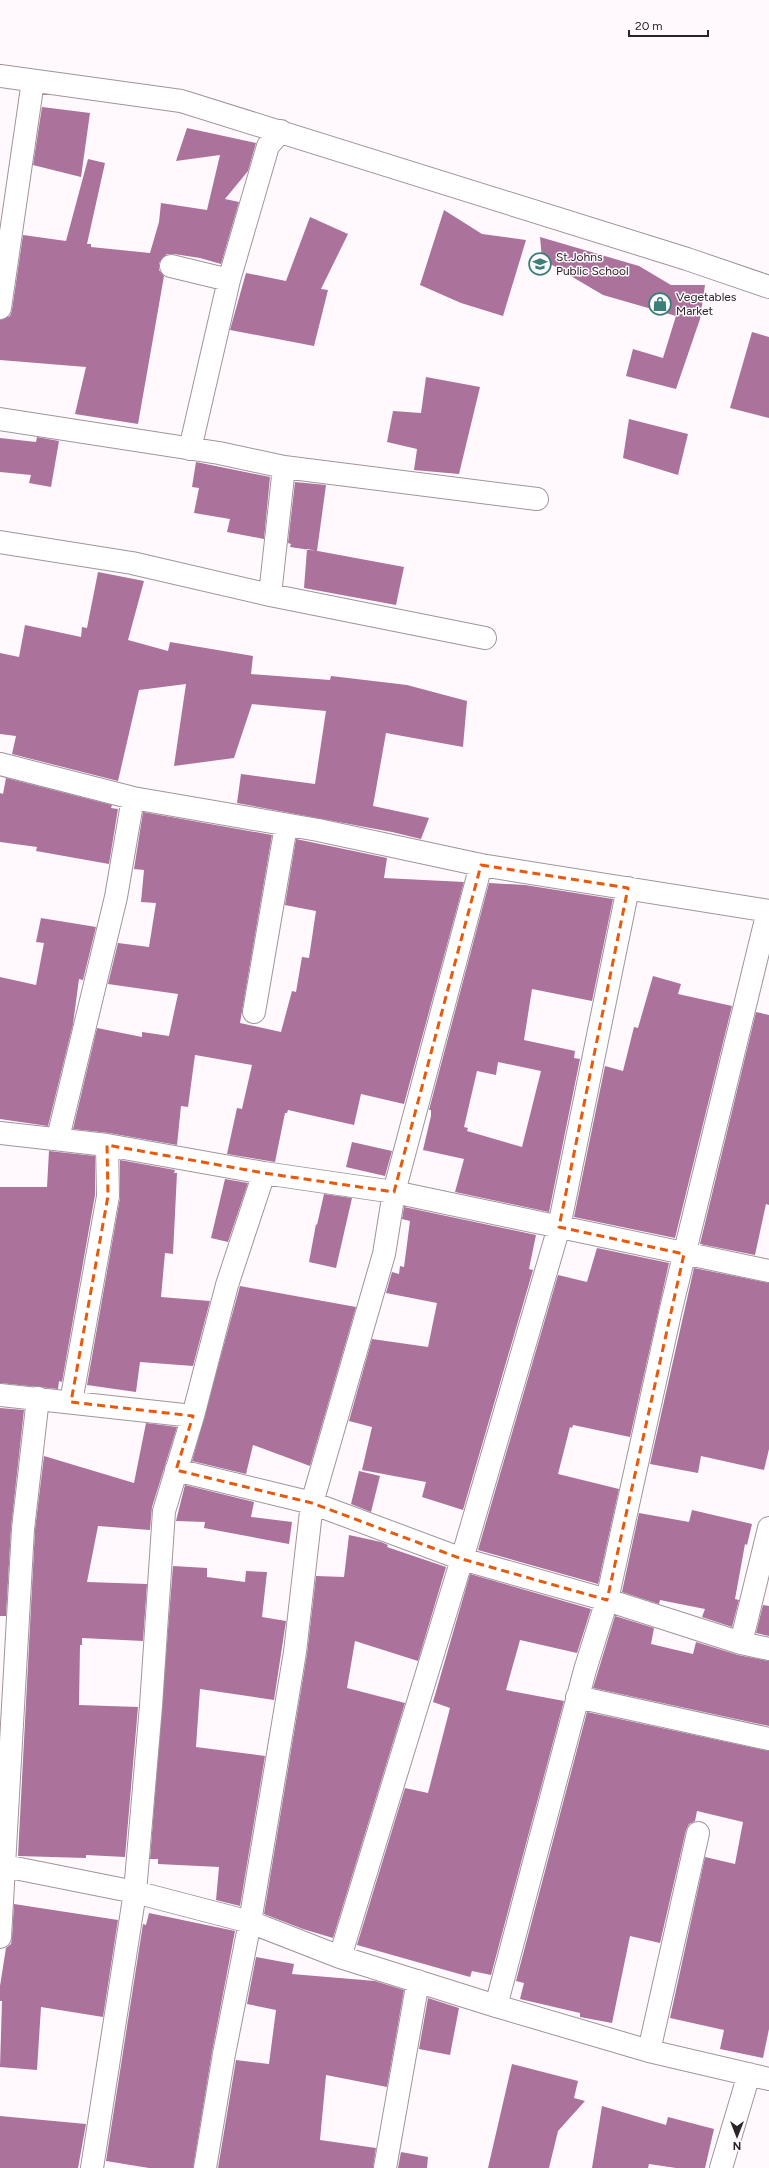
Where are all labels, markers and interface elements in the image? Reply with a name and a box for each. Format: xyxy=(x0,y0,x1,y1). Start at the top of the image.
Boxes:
scale bar xyxy=(629,12,708,38)
text: 20 m xyxy=(635,19,663,33)
place label: St.Johns Public School xyxy=(556,250,629,278)
school or university icon: St.Johns Public School xyxy=(527,251,553,277)
place label: Vegetables Market xyxy=(676,290,737,318)
shop icon: Vegetables Market xyxy=(647,291,673,317)
north arrow xyxy=(717,2116,757,2156)
text: N xyxy=(733,2139,741,2152)

